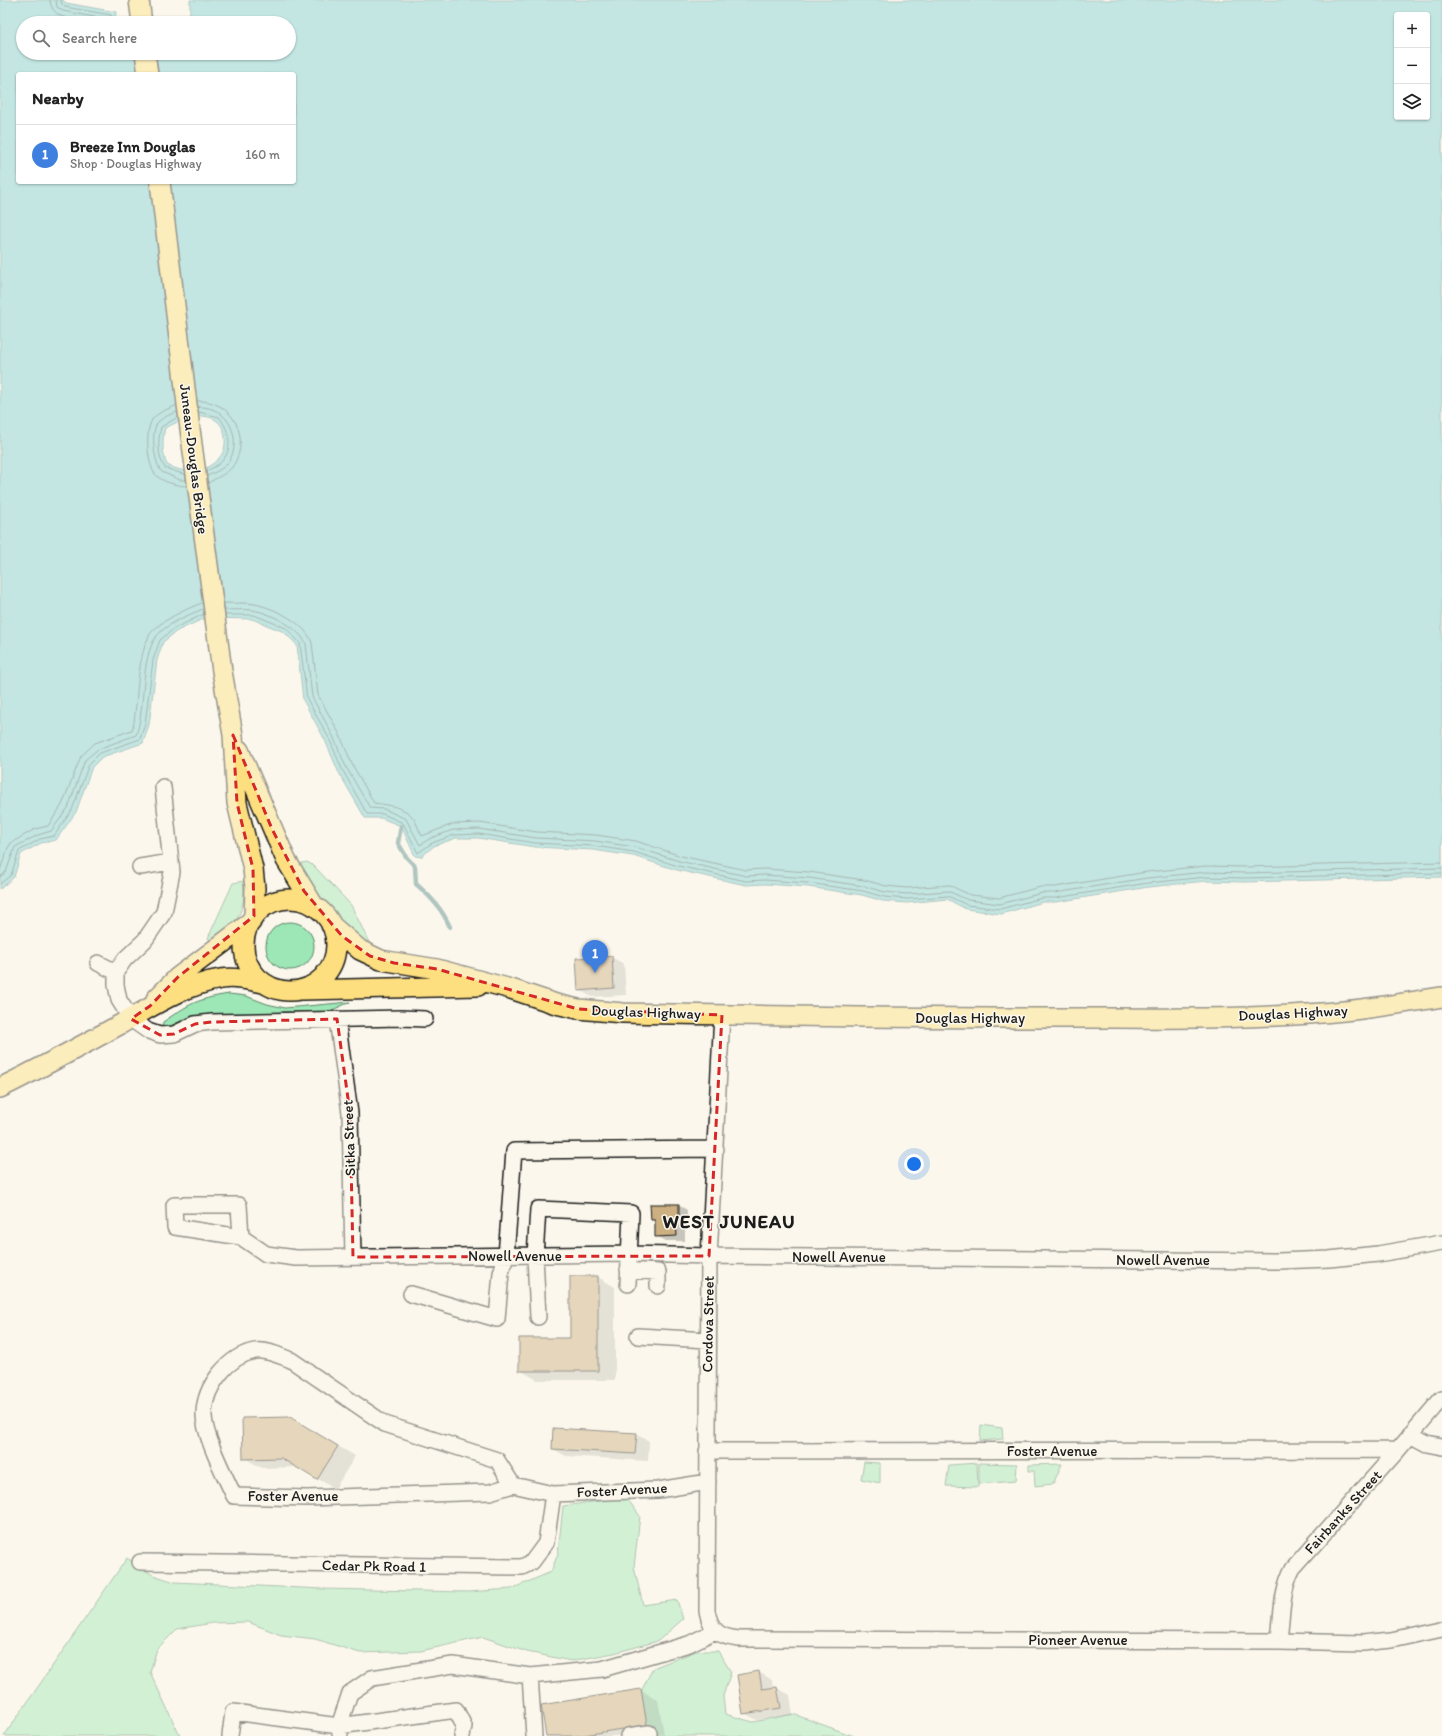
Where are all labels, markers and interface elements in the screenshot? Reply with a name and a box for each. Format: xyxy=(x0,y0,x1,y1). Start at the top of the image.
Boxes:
map controls xyxy=(1394,12,1430,120)
button: + xyxy=(1394,12,1430,48)
search box xyxy=(16,16,296,60)
icon: search xyxy=(30,27,52,49)
text: Search here xyxy=(62,29,137,47)
button: − xyxy=(1394,48,1430,84)
button: layers xyxy=(1394,84,1430,120)
text: Nearby xyxy=(32,88,84,108)
text: Breeze Inn Douglas xyxy=(70,138,195,156)
text: 1 xyxy=(42,147,48,162)
text: 160 m xyxy=(245,147,280,162)
text: Shop · Douglas Highway xyxy=(70,156,202,171)
street label: Juneau-Douglas Bridge xyxy=(176,383,212,535)
pin: 1 xyxy=(582,940,608,973)
street label: Douglas Highway xyxy=(591,1001,701,1023)
street label: Douglas Highway xyxy=(1238,1001,1348,1025)
street label: Douglas Highway xyxy=(915,1009,1025,1027)
street label: Sitka Street xyxy=(339,1099,359,1176)
your location xyxy=(904,1154,924,1174)
district label: WEST JUNEAU xyxy=(662,1210,796,1233)
street label: Nowell Avenue xyxy=(468,1247,562,1265)
street label: Nowell Avenue xyxy=(792,1248,886,1266)
street label: Nowell Avenue xyxy=(1116,1251,1210,1269)
street label: Cordova Street xyxy=(698,1275,718,1372)
street label: Foster Avenue xyxy=(1007,1442,1097,1460)
street label: Fairbanks Street xyxy=(1301,1466,1386,1558)
street label: Foster Avenue xyxy=(576,1479,668,1501)
street label: Foster Avenue xyxy=(248,1487,338,1505)
street label: Cedar Pk Road 1 xyxy=(322,1556,426,1576)
street label: Pioneer Avenue xyxy=(1028,1631,1128,1649)

